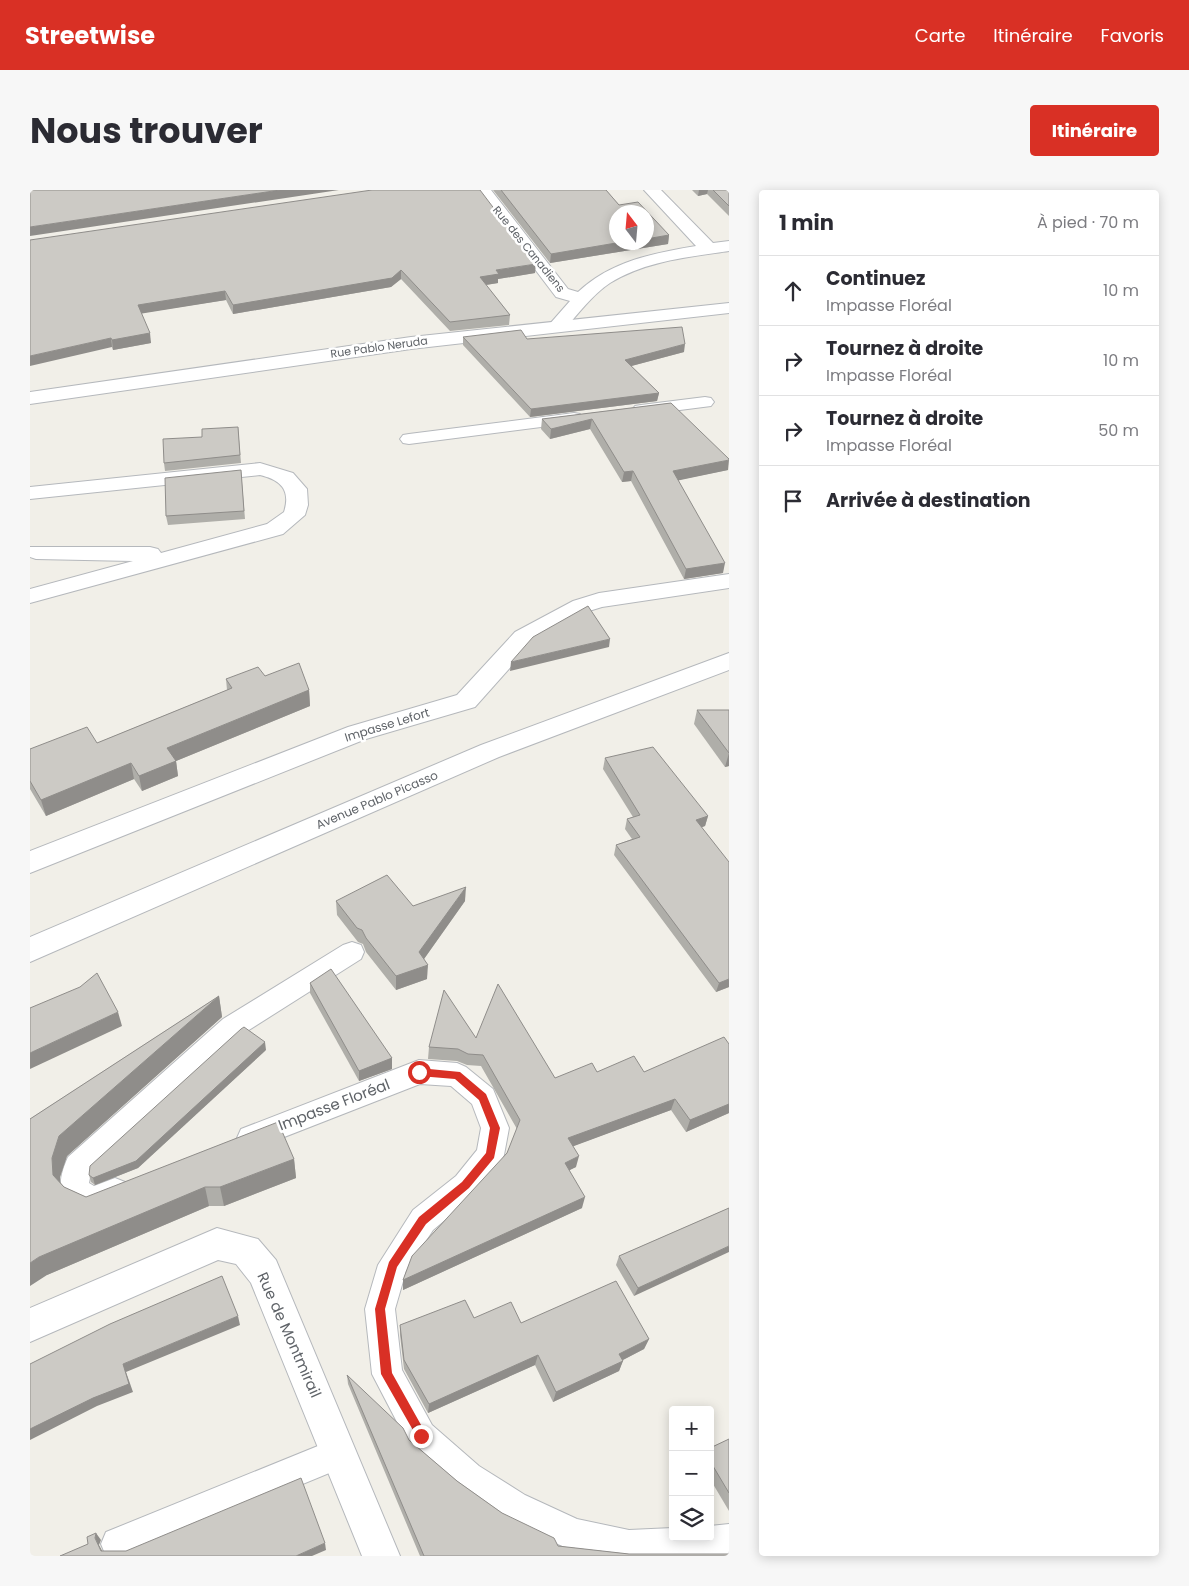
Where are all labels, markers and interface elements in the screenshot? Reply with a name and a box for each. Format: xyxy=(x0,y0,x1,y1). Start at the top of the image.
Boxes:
text: Streetwise xyxy=(25,19,155,52)
text: Carte xyxy=(915,23,965,48)
text: Itinéraire xyxy=(993,23,1073,48)
text: Favoris xyxy=(1101,23,1164,48)
button: Itinéraire xyxy=(1030,105,1159,156)
text: Nous trouver xyxy=(30,106,263,155)
street label: Rue des Canadiens xyxy=(489,203,569,296)
north arrow xyxy=(609,205,654,250)
text: 1 min xyxy=(779,208,834,237)
text: À pied · 70 m xyxy=(1037,211,1139,234)
text: Continuez xyxy=(826,265,925,292)
icon: ahead xyxy=(779,277,807,305)
text: 10 m xyxy=(1103,279,1139,302)
text: Impasse Floréal xyxy=(826,294,952,317)
street label: Rue Pablo Neruda xyxy=(329,332,429,362)
text: Tournez à droite xyxy=(826,335,983,362)
icon: right xyxy=(779,347,807,375)
text: 10 m xyxy=(1103,349,1139,372)
text: Impasse Floréal xyxy=(826,364,952,387)
text: Tournez à droite xyxy=(826,405,983,432)
icon: right xyxy=(779,417,807,445)
text: 50 m xyxy=(1098,419,1139,442)
text: Impasse Floréal xyxy=(826,434,952,457)
icon: arrive xyxy=(779,487,807,515)
text: Arrivée à destination xyxy=(826,487,1031,514)
street label: Impasse Lefort xyxy=(342,704,431,745)
street label: Avenue Pablo Picasso xyxy=(313,766,441,833)
route start xyxy=(408,1061,431,1084)
street label: Impasse Floréal xyxy=(275,1074,393,1135)
street label: Rue de Montmirail xyxy=(252,1269,327,1401)
map controls xyxy=(669,1406,714,1541)
button: + xyxy=(669,1406,714,1451)
route end xyxy=(410,1425,433,1448)
button: − xyxy=(669,1451,714,1496)
button: layers xyxy=(669,1496,714,1541)

